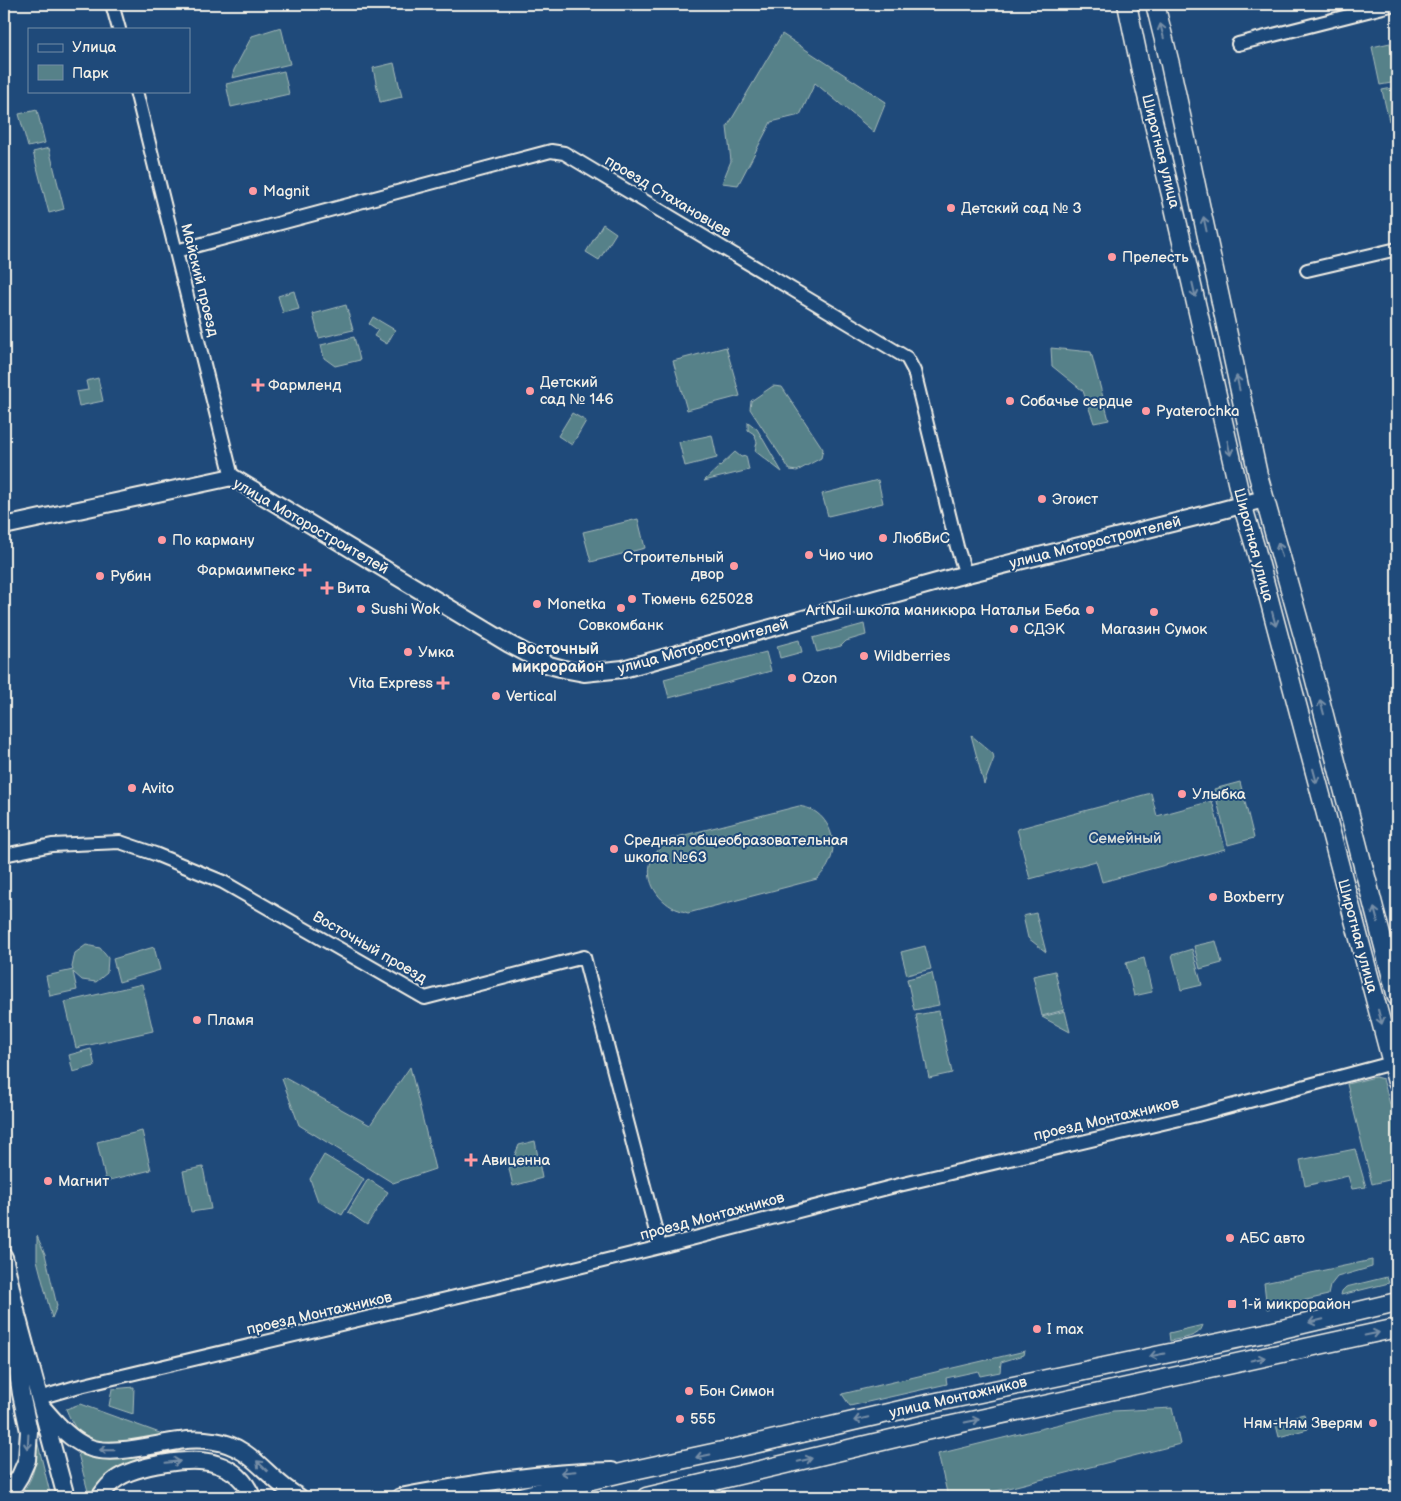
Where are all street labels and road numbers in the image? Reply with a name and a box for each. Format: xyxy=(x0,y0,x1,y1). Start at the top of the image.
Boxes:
street label: Широтная улица xyxy=(1137,92,1184,210)
street label: проезд Стахановцев xyxy=(601,151,735,242)
street label: Майский проезд xyxy=(176,222,223,339)
street label: улица Моторостроителей xyxy=(230,474,392,579)
street label: Широтная улица xyxy=(1229,486,1278,604)
street label: улица Моторостроителей xyxy=(1007,512,1183,573)
street label: улица Моторостроителей xyxy=(616,615,791,678)
street label: Широтная улица xyxy=(1333,877,1382,995)
street label: Восточный проезд xyxy=(309,907,430,988)
street label: проезд Монтажников xyxy=(1031,1093,1181,1145)
street label: проезд Монтажников xyxy=(638,1188,787,1245)
street label: проезд Монтажников xyxy=(244,1287,394,1339)
street label: улица Монтажников xyxy=(887,1372,1029,1423)

